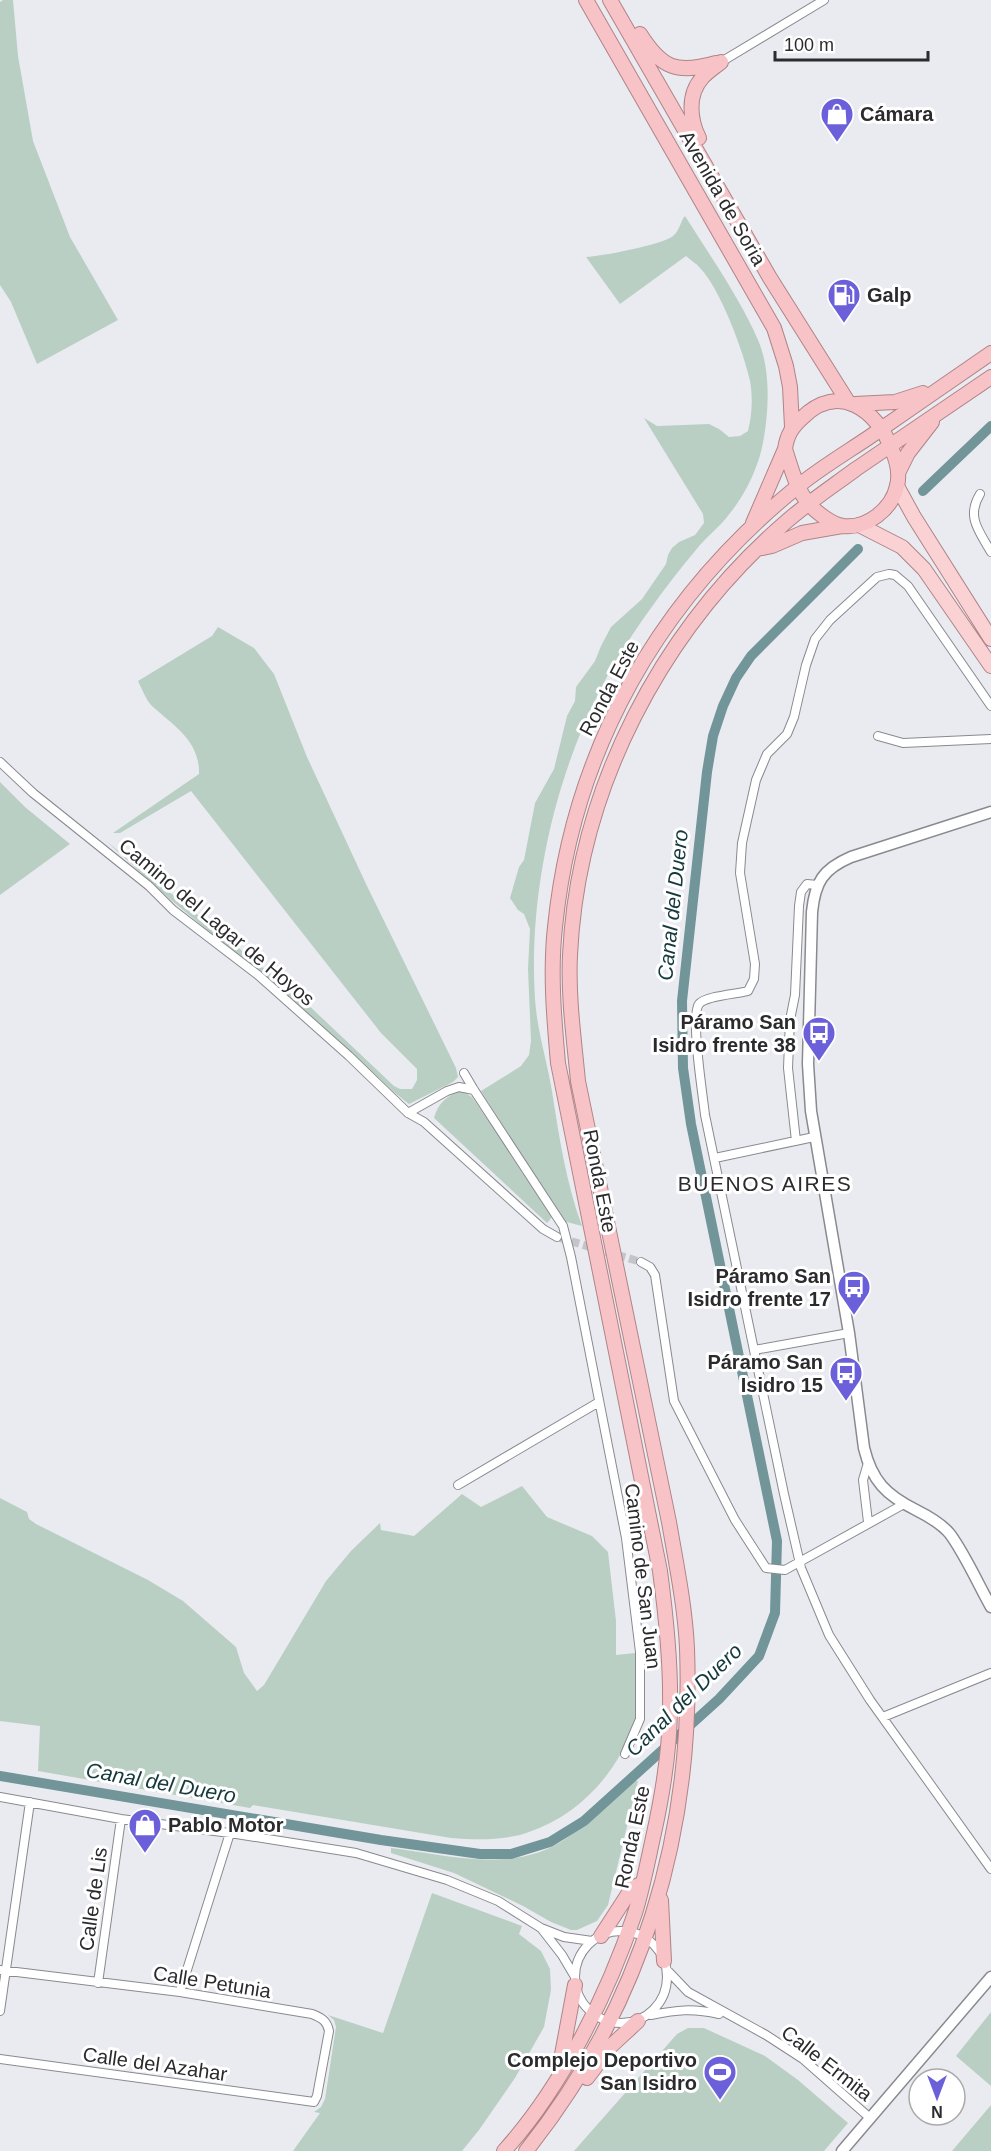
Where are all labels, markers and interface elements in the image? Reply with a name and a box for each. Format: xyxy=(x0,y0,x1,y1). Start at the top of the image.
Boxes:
scale bar xyxy=(775,24,928,62)
text: 100 m xyxy=(784,35,834,55)
shop icon: Cámara xyxy=(819,96,855,143)
place label: Cámara xyxy=(860,103,934,125)
street label: Avenida de Soria xyxy=(675,127,771,270)
fuel station icon: Galp xyxy=(826,277,862,324)
place label: Galp xyxy=(867,284,911,306)
street label: Ronda Este xyxy=(575,637,643,739)
water label: Canal del Duero xyxy=(653,828,692,982)
street label: Camino del Lagar de Hoyos xyxy=(115,834,319,1010)
place label: Páramo San Isidro frente 38 xyxy=(653,1011,796,1056)
bus stop icon: Páramo San Isidro frente 38 xyxy=(801,1015,837,1062)
street label: Ronda Este xyxy=(579,1128,621,1234)
district label: BUENOS AIRES xyxy=(678,1172,852,1195)
place label: Páramo San Isidro frente 17 xyxy=(688,1265,831,1310)
bus stop icon: Páramo San Isidro frente 17 xyxy=(836,1269,872,1316)
place label: Páramo San Isidro 15 xyxy=(707,1351,823,1396)
bus stop icon: Páramo San Isidro 15 xyxy=(828,1355,864,1402)
street label: Camino de San Juan xyxy=(621,1482,665,1670)
water label: Canal del Duero xyxy=(621,1638,746,1761)
water label: Canal del Duero xyxy=(84,1758,238,1807)
street label: Ronda Este xyxy=(610,1784,654,1890)
shop icon: Pablo Motor xyxy=(127,1807,163,1854)
place label: Pablo Motor xyxy=(168,1814,284,1836)
street label: Calle de Lis xyxy=(75,1846,111,1952)
street label: Calle Petunia xyxy=(152,1962,273,2002)
street label: Calle Ermita xyxy=(777,2021,877,2106)
street label: Calle del Azahar xyxy=(81,2043,229,2085)
place label: Complejo Deportivo San Isidro xyxy=(507,2049,697,2094)
sports icon: Complejo Deportivo San Isidro xyxy=(702,2054,738,2101)
north arrow xyxy=(907,2067,967,2127)
text: N xyxy=(931,2103,943,2120)

